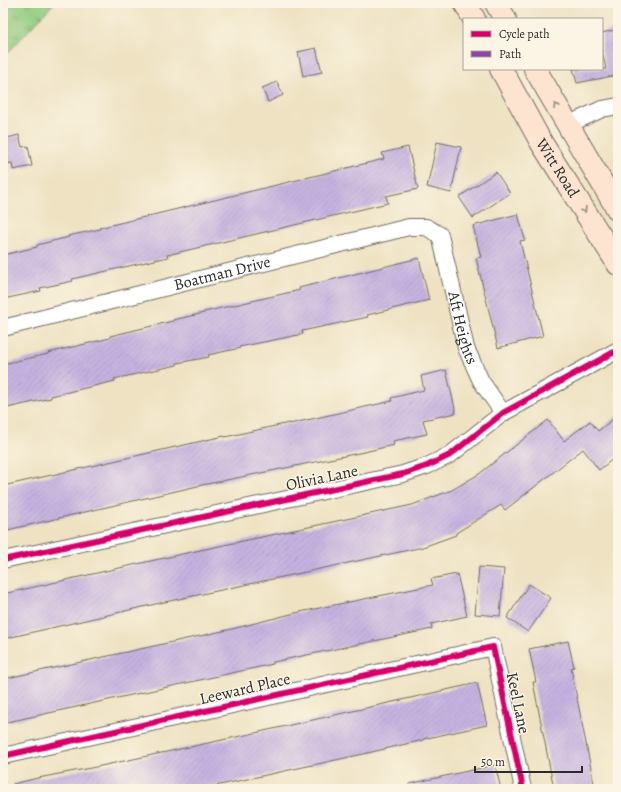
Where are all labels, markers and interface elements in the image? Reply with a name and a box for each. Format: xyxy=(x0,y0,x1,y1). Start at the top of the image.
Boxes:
legend xyxy=(463,18,603,70)
text: Cycle path xyxy=(499,26,550,42)
text: Path xyxy=(499,46,522,62)
one-way arrow xyxy=(553,103,560,110)
street label: Witt Road xyxy=(530,133,585,202)
one-way arrow xyxy=(579,206,586,213)
street label: Boatman Drive xyxy=(172,251,273,296)
street label: Aft Heights xyxy=(442,288,483,368)
street label: Olivia Lane xyxy=(284,460,360,496)
street label: Leeward Place xyxy=(197,668,293,710)
street label: Keel Lane xyxy=(501,670,535,736)
scale bar xyxy=(475,748,582,774)
text: 50 m xyxy=(481,754,505,770)

